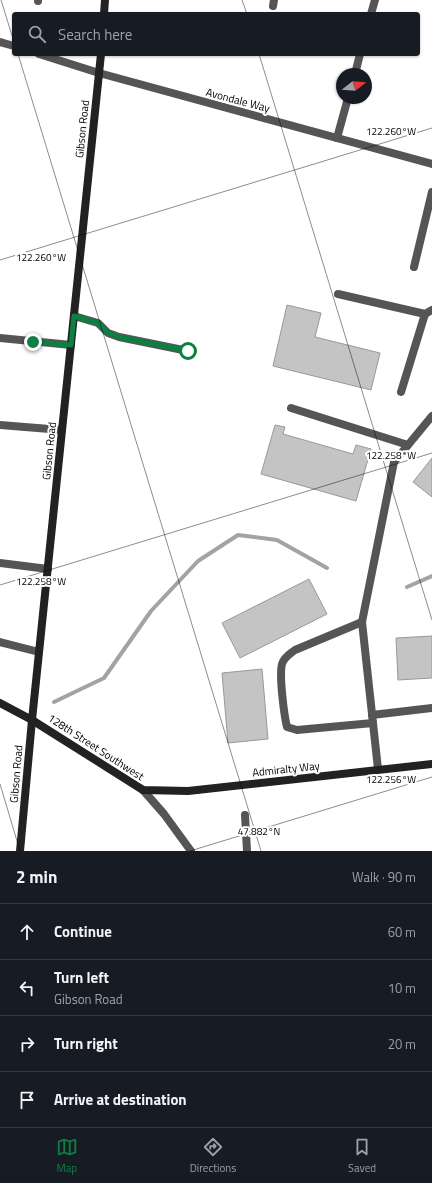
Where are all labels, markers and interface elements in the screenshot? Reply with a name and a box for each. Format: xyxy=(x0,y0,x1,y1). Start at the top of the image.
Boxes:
search box xyxy=(12,12,420,56)
icon: search xyxy=(26,23,48,45)
text: Search here xyxy=(58,23,132,46)
north arrow xyxy=(336,68,372,104)
street label: Avondale Way xyxy=(204,84,272,116)
street label: Gibson Road xyxy=(71,99,93,159)
text: 122.260°W xyxy=(366,124,416,139)
text: 122.260°W xyxy=(16,250,66,265)
route end xyxy=(24,333,42,351)
route start xyxy=(179,342,197,360)
street label: Gibson Road xyxy=(38,421,60,481)
text: 122.258°W xyxy=(366,448,416,463)
text: 122.258°W xyxy=(16,574,66,589)
street label: 128th Street Southwest xyxy=(45,710,147,784)
street label: Gibson Road xyxy=(6,744,27,804)
street label: Admiralty Way xyxy=(251,757,321,780)
text: 122.256°W xyxy=(366,772,416,787)
text: 47.882°N xyxy=(238,824,280,839)
text: 2 min xyxy=(16,864,57,890)
text: Walk · 90 m xyxy=(352,867,416,887)
text: Continue xyxy=(54,920,112,943)
icon: ahead xyxy=(16,921,38,943)
text: 60 m xyxy=(388,922,416,942)
text: Turn left xyxy=(54,966,109,989)
icon: left xyxy=(16,977,38,999)
text: 10 m xyxy=(388,978,416,998)
text: Gibson Road xyxy=(54,989,123,1009)
text: Turn right xyxy=(54,1032,118,1055)
icon: right xyxy=(16,1033,38,1055)
text: 20 m xyxy=(388,1034,416,1054)
text: Arrive at destination xyxy=(54,1088,187,1111)
icon: arrive xyxy=(16,1089,38,1111)
tab: Map xyxy=(56,1136,78,1176)
tab: Directions xyxy=(190,1136,236,1176)
tab: Saved xyxy=(348,1136,376,1176)

